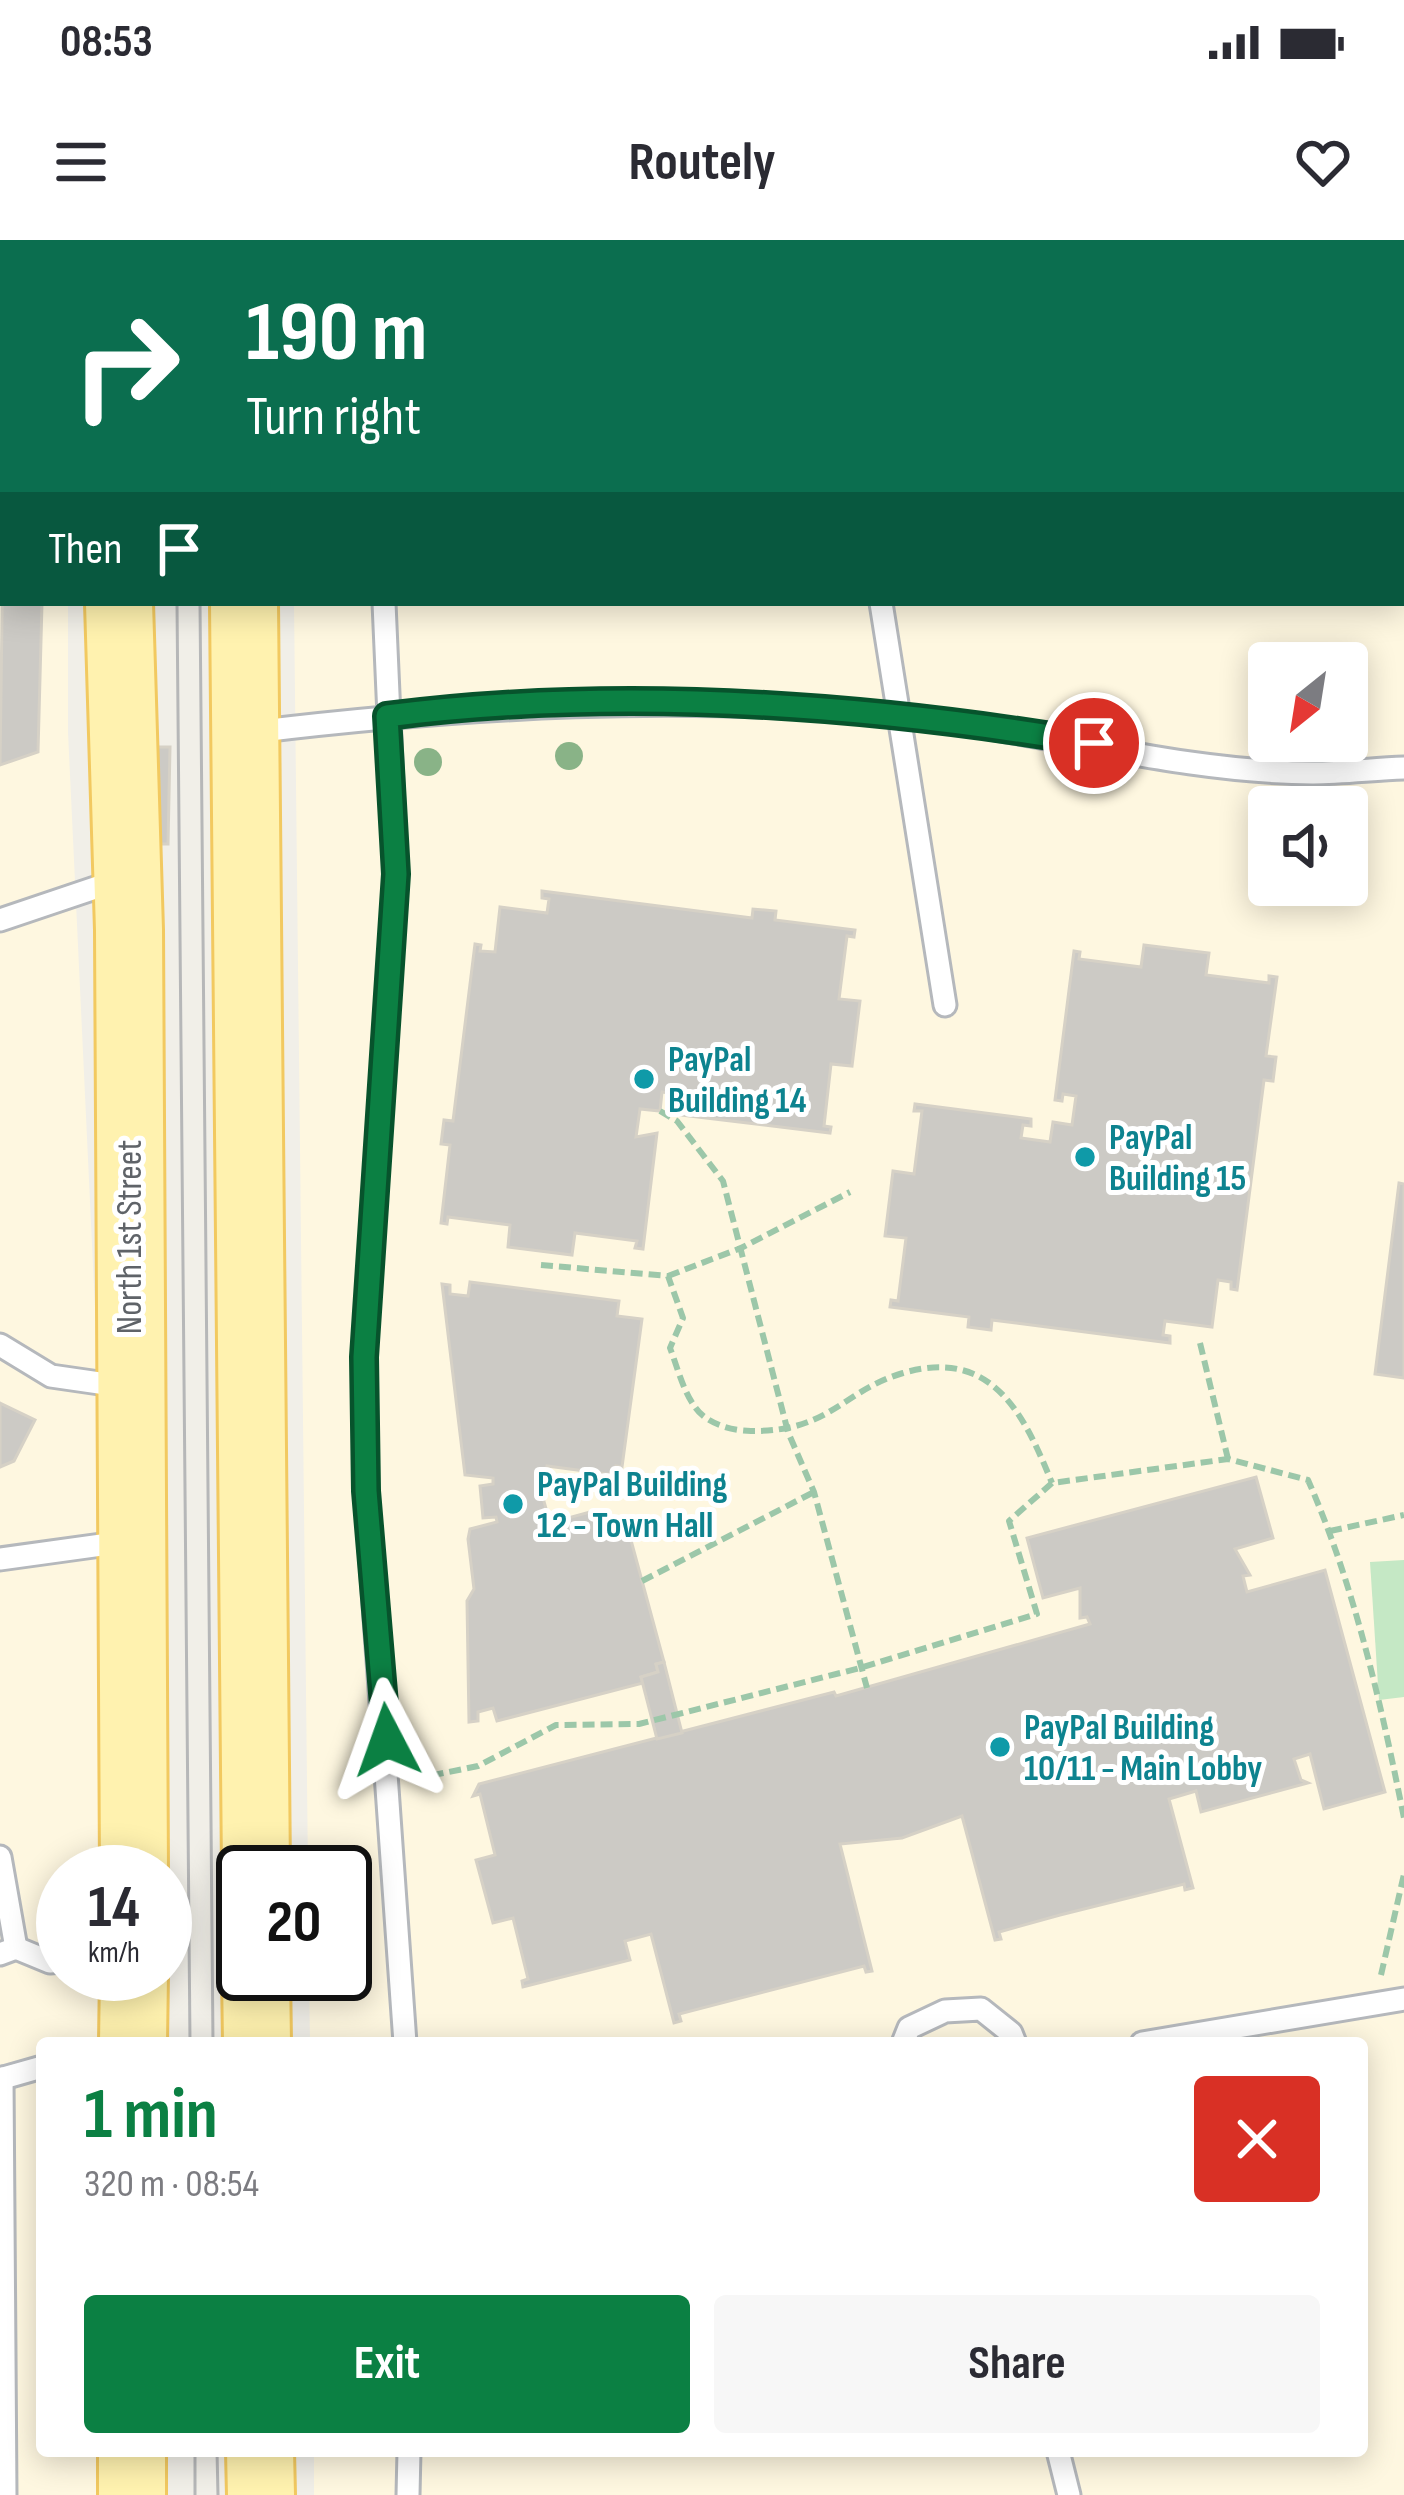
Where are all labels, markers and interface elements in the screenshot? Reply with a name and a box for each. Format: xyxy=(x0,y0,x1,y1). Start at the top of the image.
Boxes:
text: 08:53 xyxy=(60,15,153,70)
icon: menu xyxy=(48,129,114,195)
icon: heart xyxy=(1290,129,1356,195)
text: Routely xyxy=(628,130,776,195)
text: 190 m xyxy=(246,283,428,384)
icon: right xyxy=(48,288,204,444)
text: Turn right xyxy=(246,385,421,450)
icon: arrive xyxy=(146,516,212,582)
text: Then xyxy=(48,522,122,577)
north arrow xyxy=(1248,642,1368,762)
map controls xyxy=(1248,642,1368,906)
pin xyxy=(1043,692,1145,794)
icon: arrive xyxy=(1061,710,1127,776)
button: sound xyxy=(1248,786,1368,906)
place label: PayPal Building 14 xyxy=(668,1039,807,1123)
marker: PayPal Building 14 xyxy=(631,1066,657,1092)
place label: PayPal Building 15 xyxy=(1109,1117,1246,1201)
street label: North 1st Street xyxy=(109,1140,152,1334)
marker: PayPal Building 15 xyxy=(1072,1144,1098,1170)
place label: PayPal Building 12 - Town Hall xyxy=(537,1464,727,1548)
marker: PayPal Building 12 - Town Hall xyxy=(500,1491,526,1517)
position arrow xyxy=(324,1677,450,1803)
place label: PayPal Building 10/11 - Main Lobby xyxy=(1024,1707,1262,1791)
marker: PayPal Building 10/11 - Main Lobby xyxy=(987,1734,1013,1760)
speed limit sign: 20 xyxy=(216,1845,372,2001)
text: 14 xyxy=(88,1872,140,1944)
text: km/h xyxy=(88,1935,140,1971)
text: 1 min xyxy=(84,2072,218,2159)
button: close xyxy=(1194,2076,1320,2202)
text: 320 m · 08:54 xyxy=(84,2161,259,2208)
button: Exit xyxy=(84,2295,690,2433)
button: Share xyxy=(714,2295,1320,2433)

